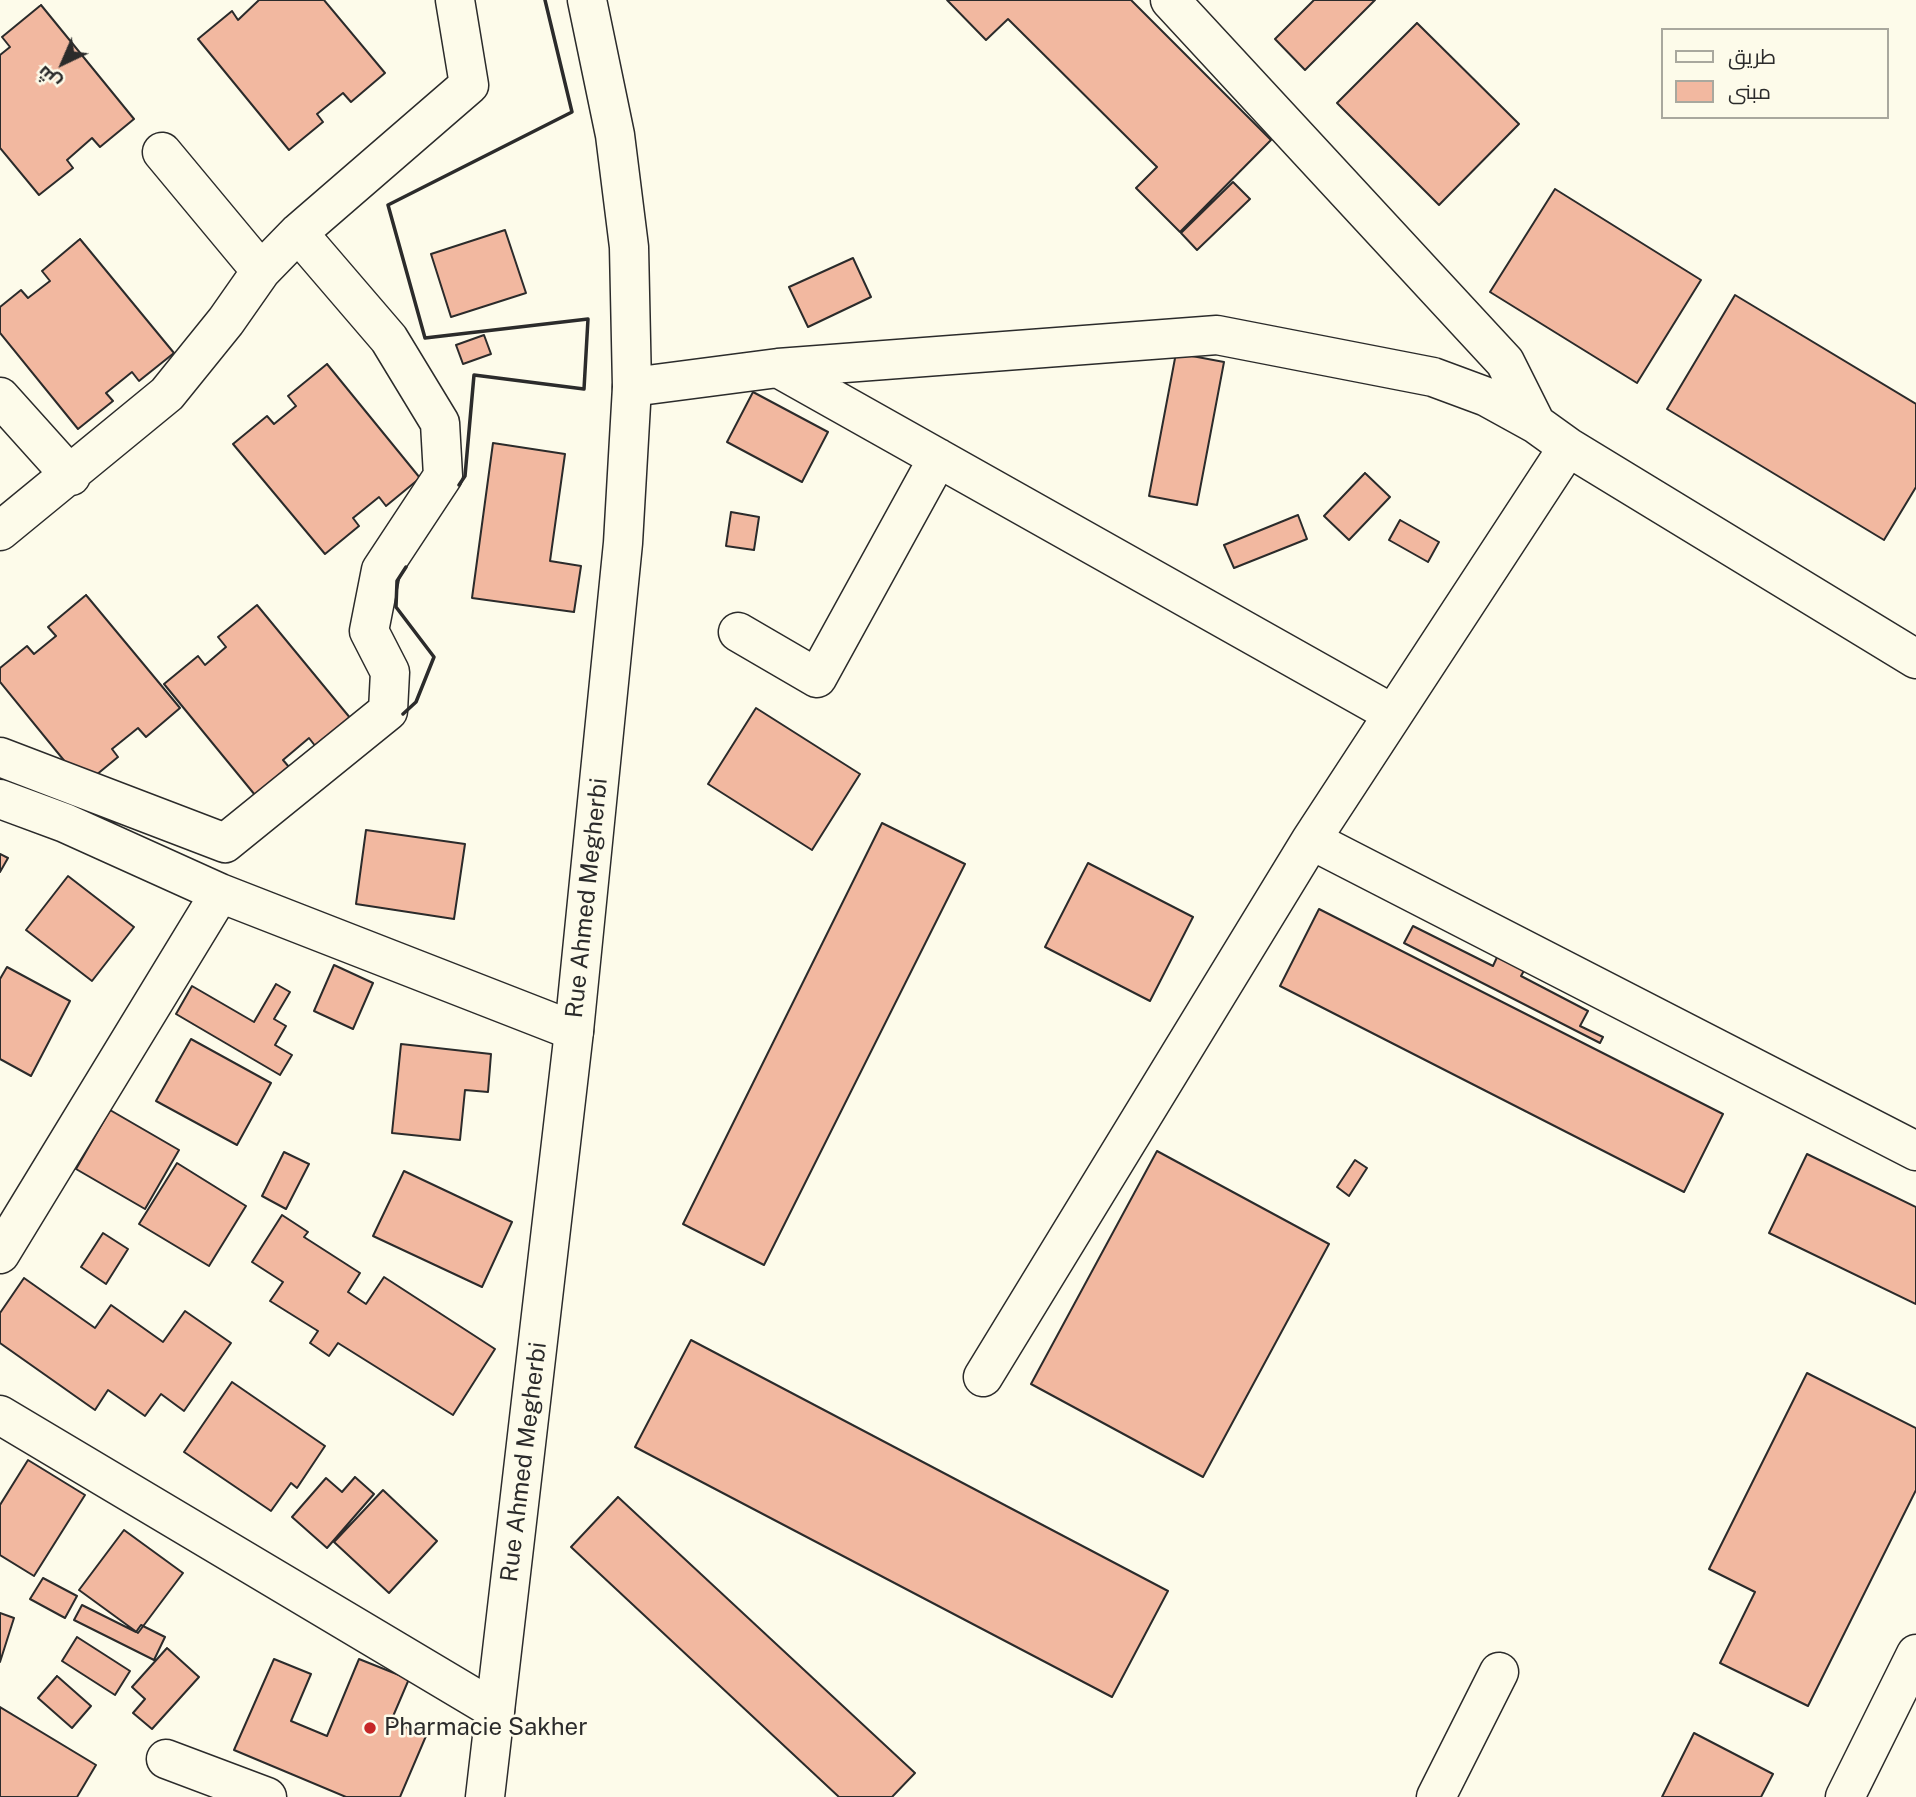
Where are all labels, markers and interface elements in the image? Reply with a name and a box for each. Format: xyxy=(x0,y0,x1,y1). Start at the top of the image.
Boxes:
north arrow xyxy=(28,28,98,98)
legend xyxy=(1660,28,1888,119)
text: طريق xyxy=(1728,44,1776,69)
text: ش xyxy=(32,62,65,94)
text: مبنى xyxy=(1728,79,1771,104)
street label: Rue Ahmed Megherbi xyxy=(560,776,614,1020)
street label: Rue Ahmed Megherbi xyxy=(495,1340,553,1584)
place label: Pharmacie Sakher xyxy=(384,1714,588,1742)
marker: Pharmacie Sakher xyxy=(362,1720,378,1736)

